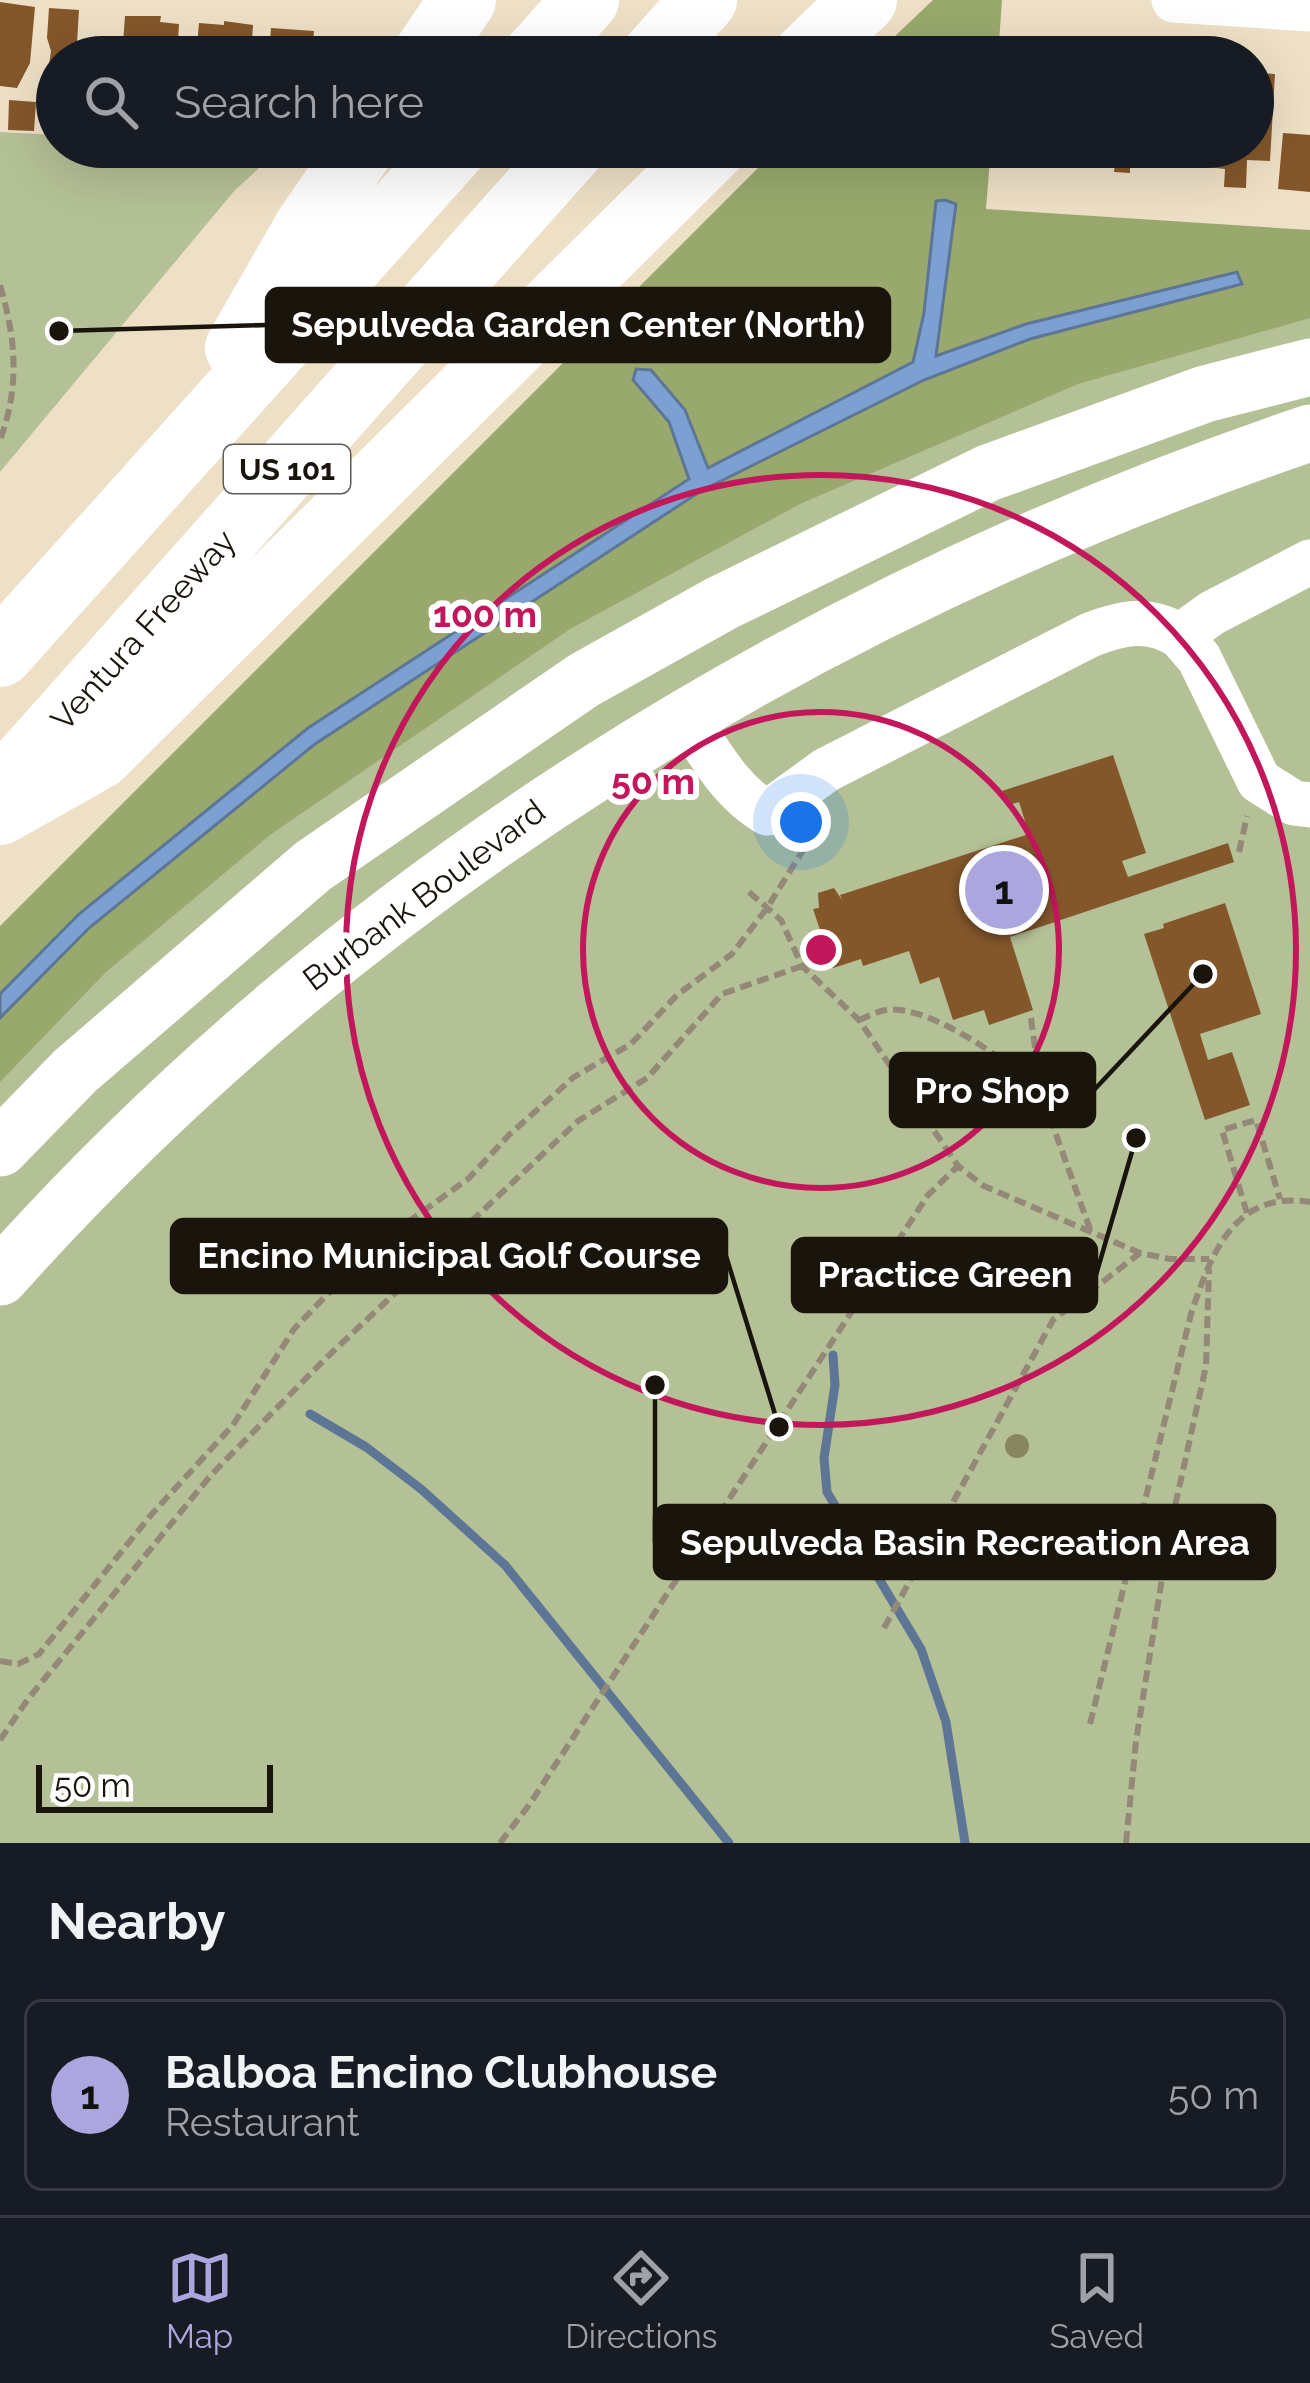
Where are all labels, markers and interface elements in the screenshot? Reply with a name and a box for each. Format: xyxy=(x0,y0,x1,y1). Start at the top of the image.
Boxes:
search box xyxy=(36,36,1274,168)
icon: search xyxy=(78,69,144,135)
text: Search here xyxy=(174,76,424,129)
callout: Sepulveda Garden Center (North) xyxy=(267,289,889,361)
text: Sepulveda Garden Center (North) xyxy=(291,303,865,345)
road number: US 101 xyxy=(224,445,350,493)
street label: Ventura Freeway xyxy=(43,522,243,738)
text: 100 m xyxy=(433,593,537,635)
text: 50 m xyxy=(611,760,695,802)
street label: Burbank Boulevard xyxy=(295,791,553,999)
your location xyxy=(771,792,831,852)
pin: 1 xyxy=(965,845,1043,935)
centre of rings xyxy=(800,929,842,971)
callout: Pro Shop xyxy=(891,1054,1094,1126)
text: Pro Shop xyxy=(915,1069,1069,1111)
callout: Encino Municipal Golf Course xyxy=(172,1220,726,1292)
text: Encino Municipal Golf Course xyxy=(197,1234,701,1276)
callout: Practice Green xyxy=(793,1239,1096,1311)
text: Practice Green xyxy=(817,1253,1073,1295)
callout: Sepulveda Basin Recreation Area xyxy=(655,1506,1274,1578)
text: Sepulveda Basin Recreation Area xyxy=(680,1521,1250,1563)
scale bar xyxy=(36,1759,273,1812)
text: 50 m xyxy=(54,1766,131,1805)
text: Nearby xyxy=(48,1891,225,1951)
text: Balboa Encino Clubhouse xyxy=(165,2046,717,2099)
text: 1 xyxy=(80,2072,100,2118)
text: 50 m xyxy=(1168,2072,1259,2118)
text: Restaurant xyxy=(165,2099,360,2145)
tab: Map xyxy=(166,2245,233,2356)
tab: Directions xyxy=(565,2245,718,2356)
tab: Saved xyxy=(1050,2245,1144,2356)

